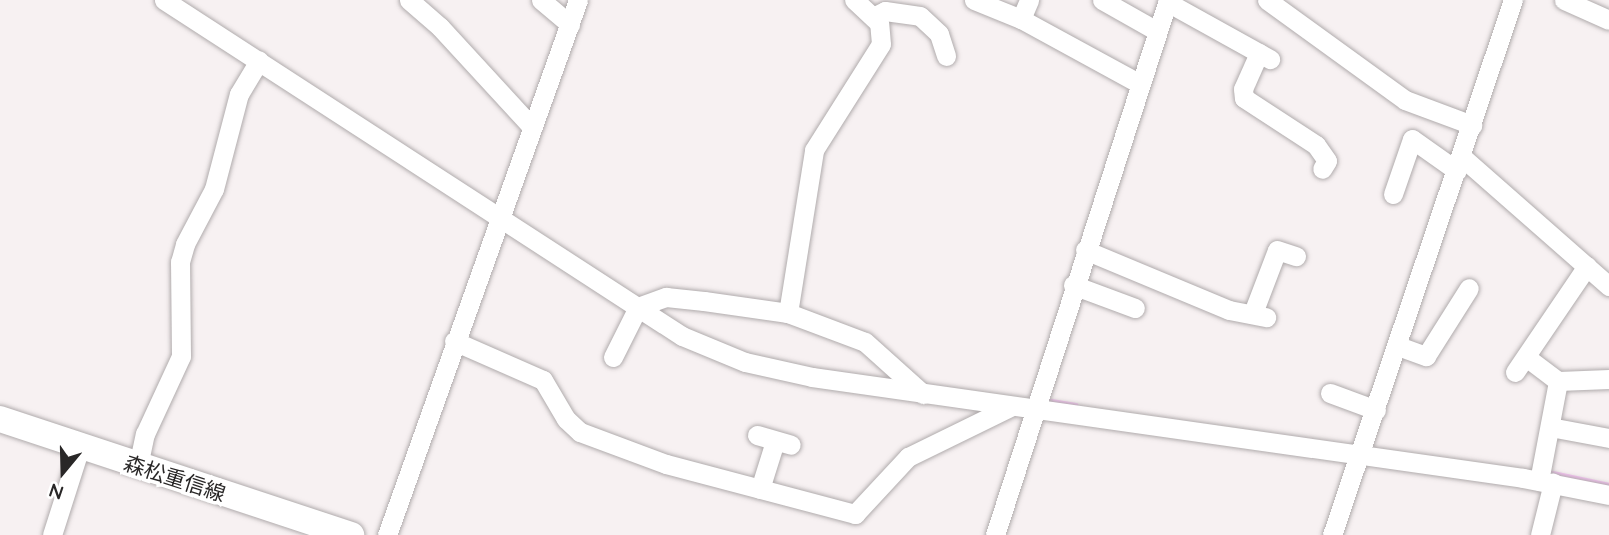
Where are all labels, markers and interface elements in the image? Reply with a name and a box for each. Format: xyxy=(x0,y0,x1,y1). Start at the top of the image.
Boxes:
north arrow xyxy=(28,437,98,507)
street label: 森松重信線 xyxy=(121,450,229,506)
text: N xyxy=(46,478,67,505)

